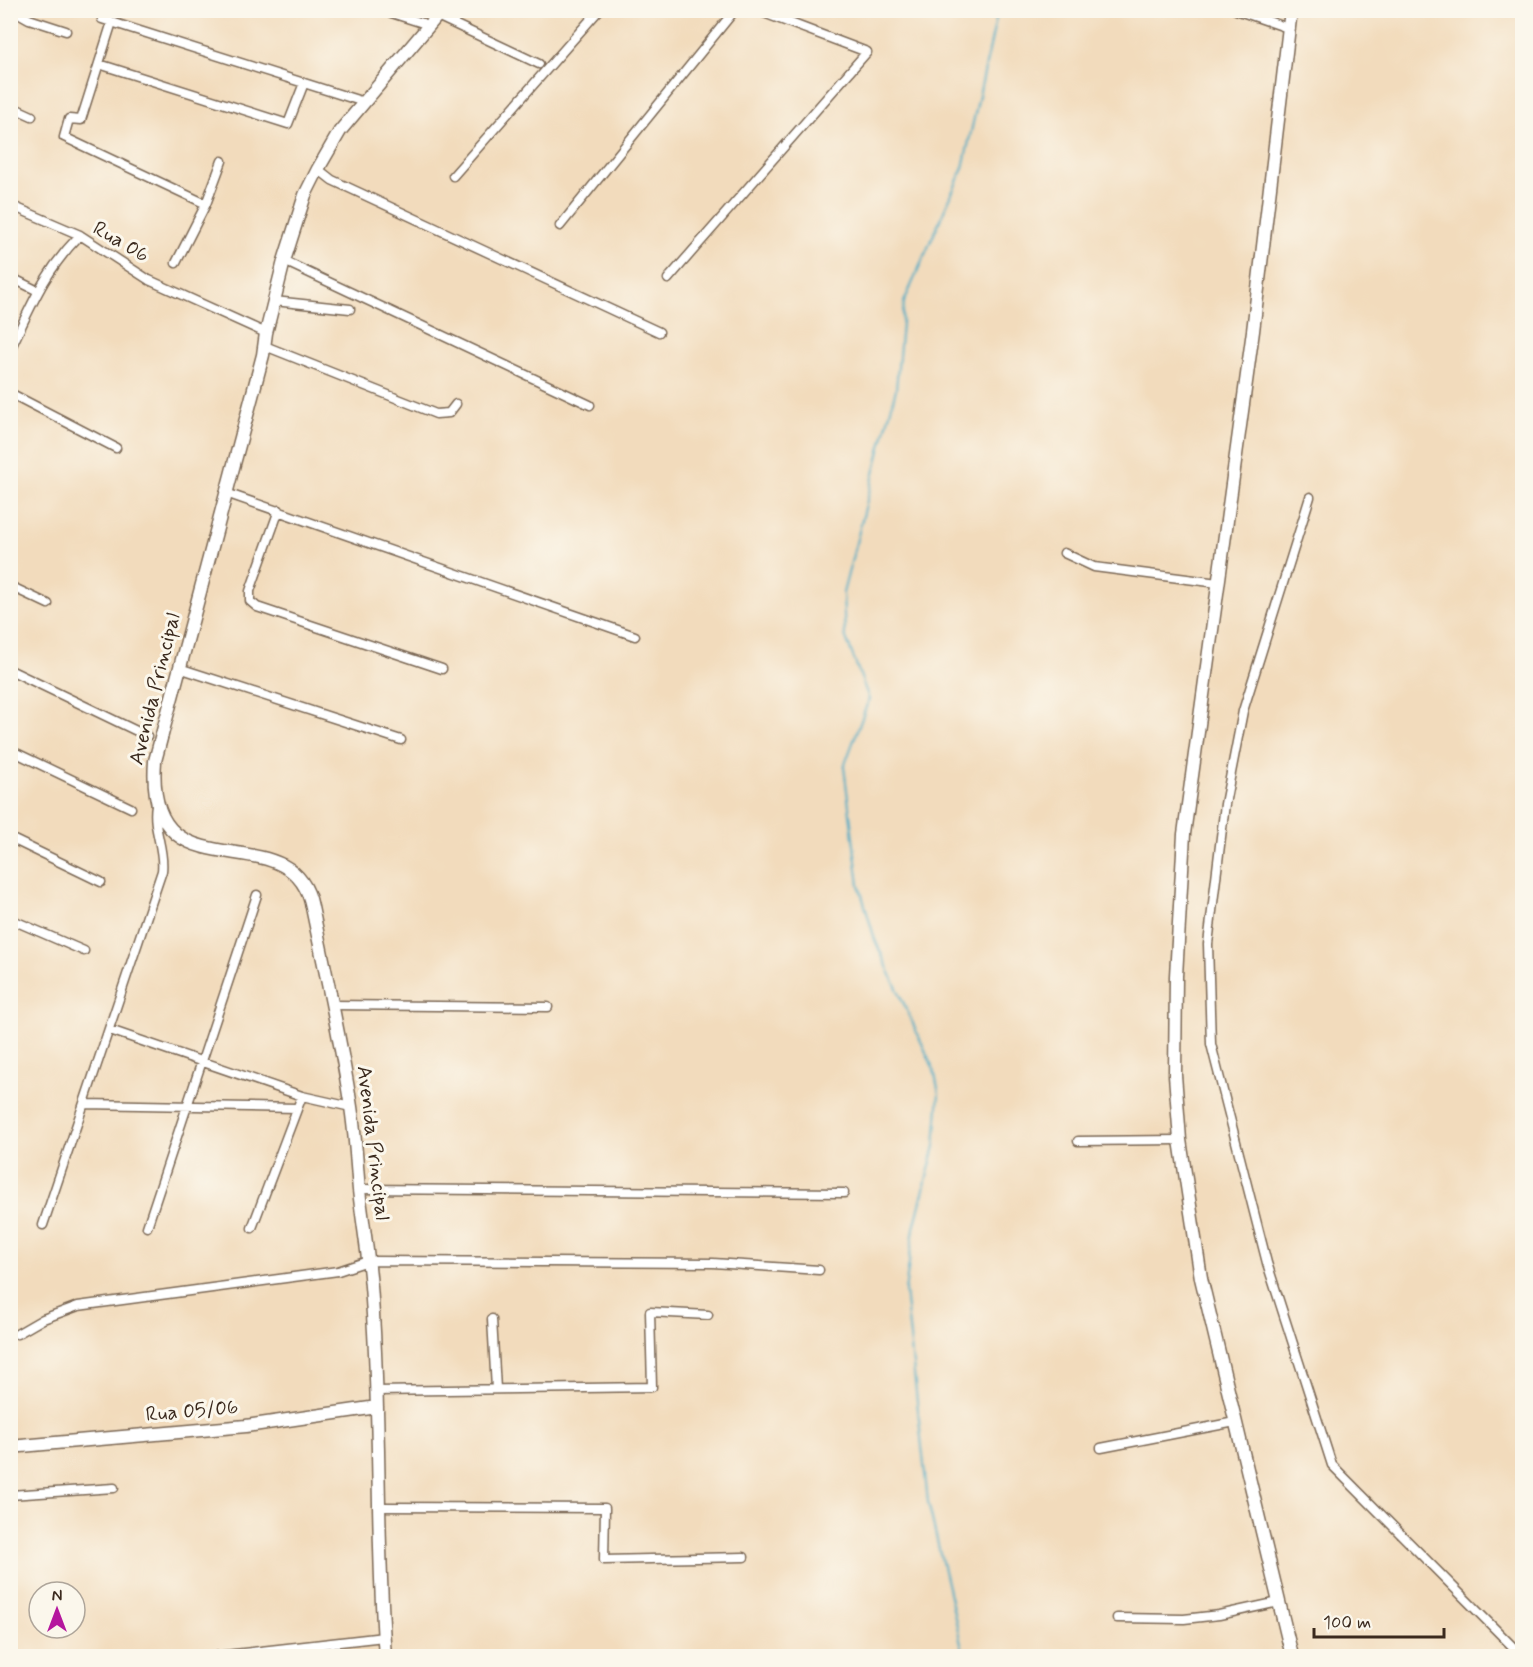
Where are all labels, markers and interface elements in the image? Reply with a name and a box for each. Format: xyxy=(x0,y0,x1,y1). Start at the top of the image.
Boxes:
street label: Rua 06 xyxy=(88,215,154,269)
street label: Avenida Principal xyxy=(123,610,187,768)
street label: Avenida Principal xyxy=(350,1064,396,1222)
street label: Rua 05/06 xyxy=(144,1393,240,1429)
north arrow xyxy=(27,1580,87,1640)
text: N xyxy=(52,1586,62,1607)
scale bar xyxy=(1314,1601,1444,1639)
text: 100 m xyxy=(1323,1611,1371,1635)

